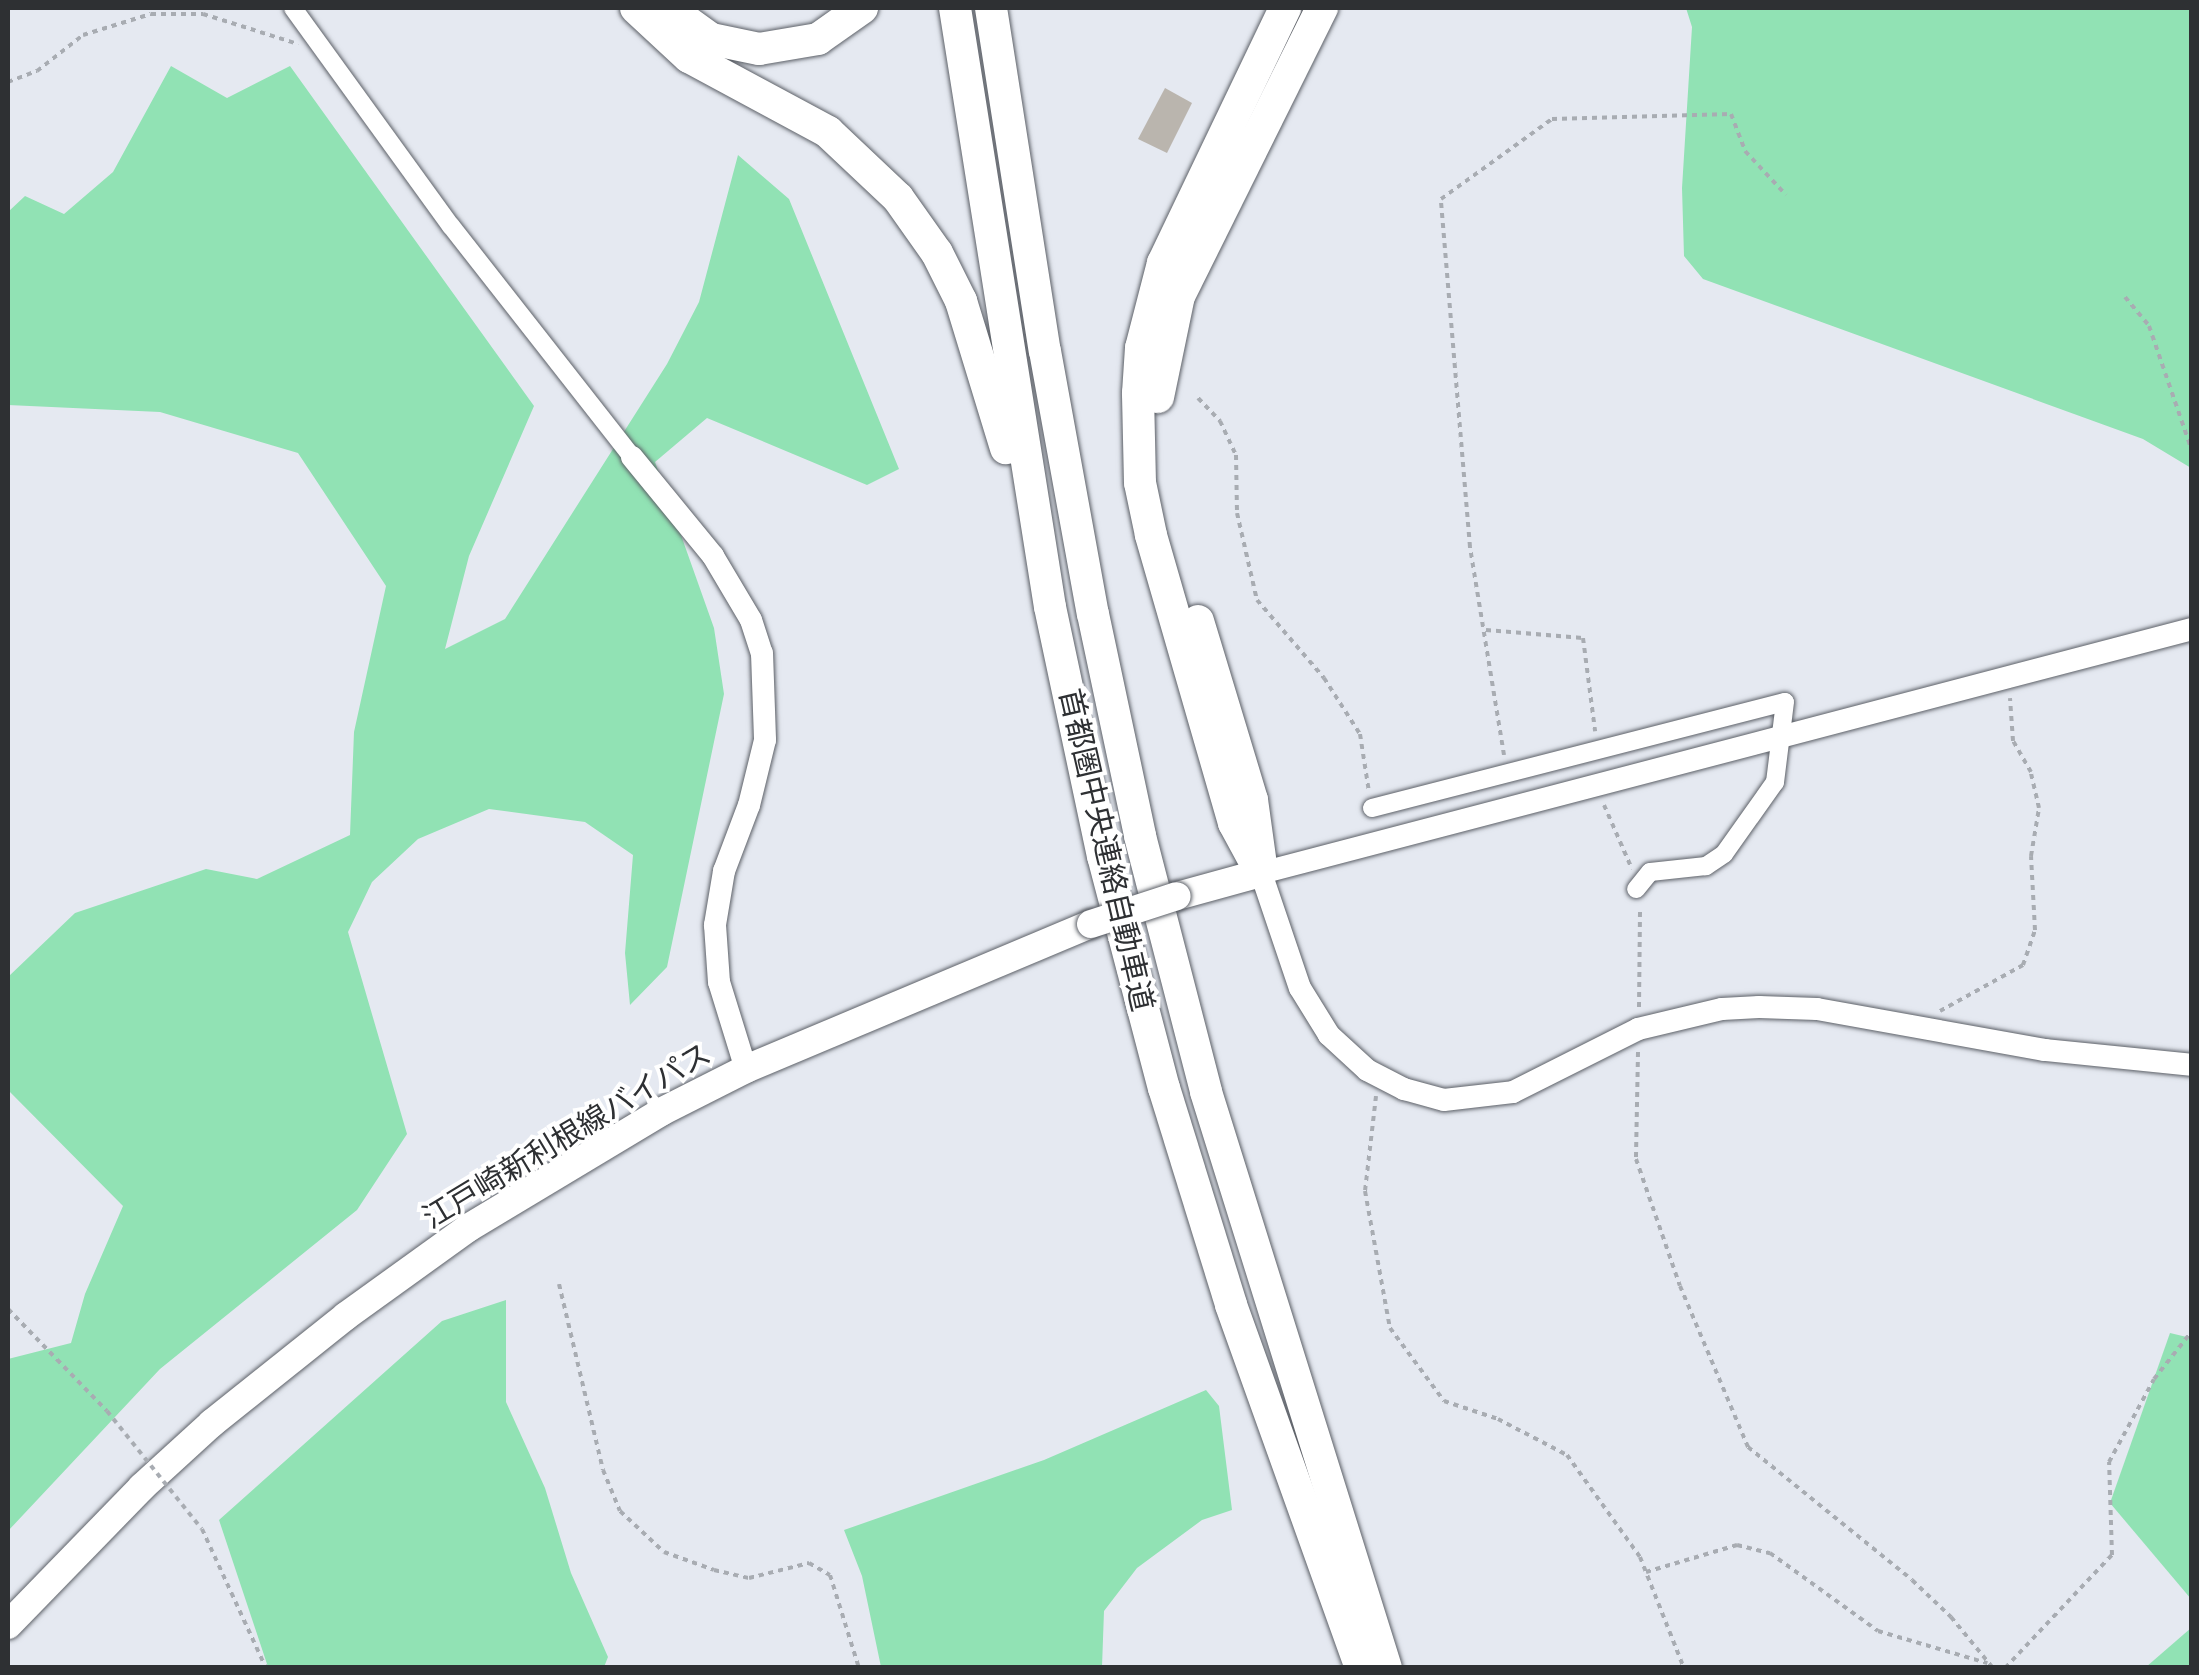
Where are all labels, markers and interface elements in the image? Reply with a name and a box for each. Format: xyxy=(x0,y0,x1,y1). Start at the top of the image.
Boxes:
street label: 首都圏中央連絡自動車道 xyxy=(1051,685,1161,1015)
street label: 江戸崎新利根線バイパス xyxy=(416,1036,718,1236)

